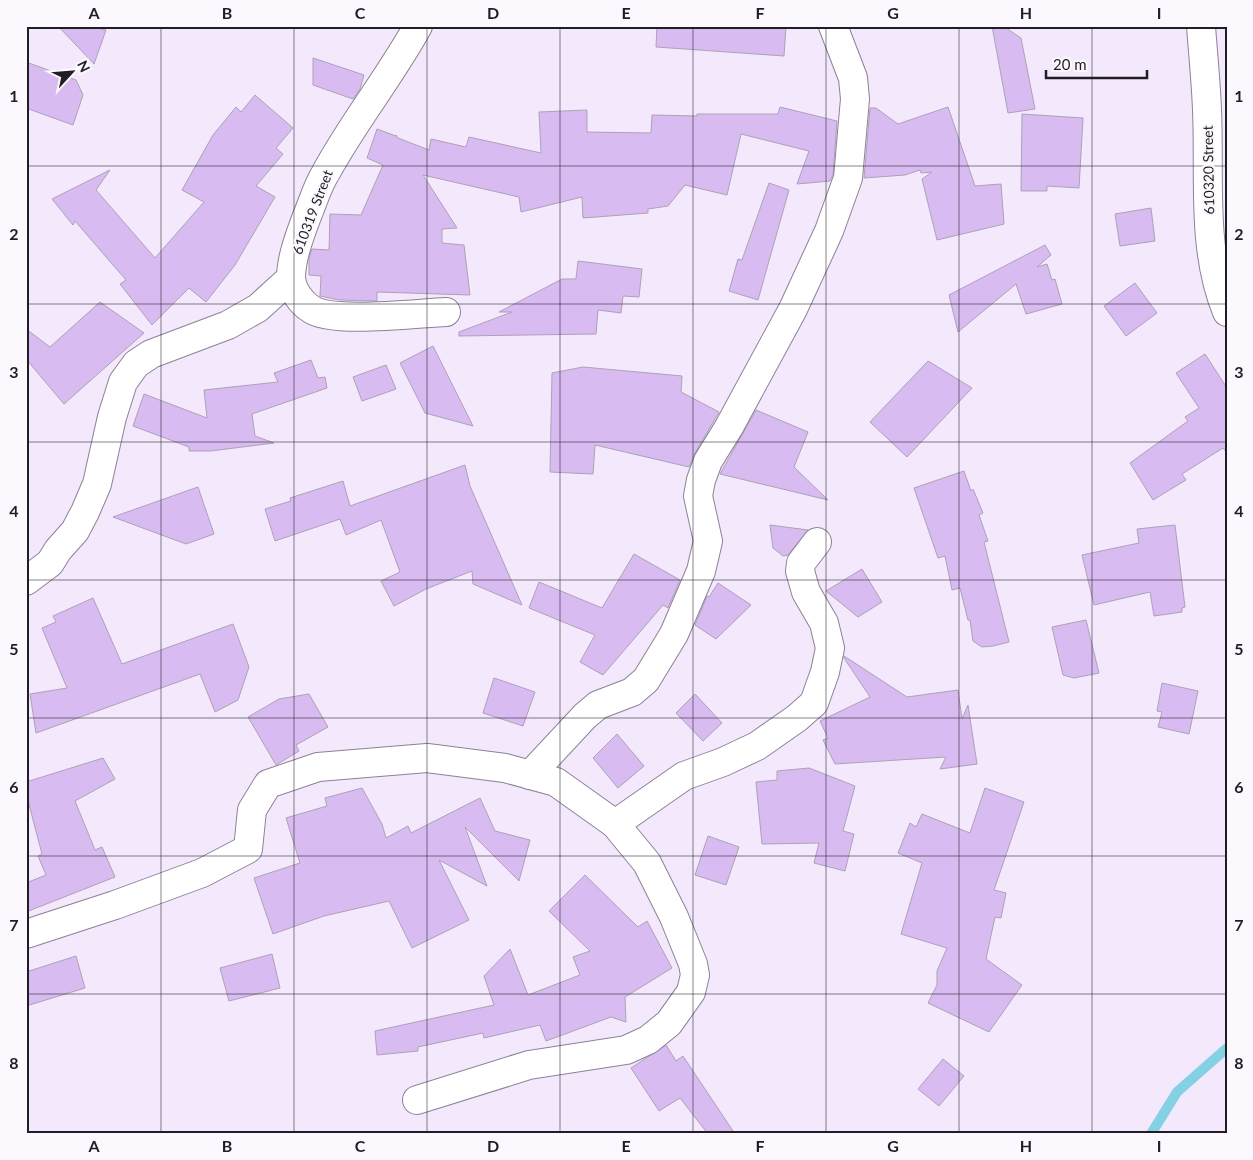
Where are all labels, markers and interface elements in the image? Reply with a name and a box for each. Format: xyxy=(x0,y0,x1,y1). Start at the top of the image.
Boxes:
text: A xyxy=(87,3,100,22)
text: B xyxy=(222,3,232,22)
text: C xyxy=(355,3,366,22)
text: D xyxy=(487,3,499,22)
text: E xyxy=(621,3,631,22)
text: F xyxy=(755,3,765,22)
text: G xyxy=(887,3,899,22)
text: H xyxy=(1020,3,1032,22)
text: I xyxy=(1157,3,1161,22)
north arrow xyxy=(48,48,98,98)
scale bar xyxy=(1046,48,1147,80)
text: 20 m xyxy=(1053,55,1087,73)
text: N xyxy=(74,58,94,75)
text: 1 xyxy=(9,86,19,105)
text: 1 xyxy=(1234,86,1244,105)
street label: 610320 Street xyxy=(1199,125,1217,215)
street label: 610319 Street xyxy=(288,167,336,257)
text: 2 xyxy=(9,224,19,243)
text: 2 xyxy=(1234,224,1244,243)
text: 3 xyxy=(9,362,19,381)
text: 3 xyxy=(1234,362,1244,381)
text: 4 xyxy=(9,501,19,520)
text: 4 xyxy=(1234,501,1244,520)
text: 5 xyxy=(9,639,19,658)
text: 5 xyxy=(1234,639,1244,658)
text: 6 xyxy=(9,777,19,796)
text: 6 xyxy=(1234,777,1244,796)
text: 7 xyxy=(9,915,19,934)
text: 7 xyxy=(1234,915,1244,934)
text: 8 xyxy=(9,1053,19,1072)
text: 8 xyxy=(1234,1053,1244,1072)
text: A xyxy=(87,1136,100,1155)
text: B xyxy=(222,1136,232,1155)
text: C xyxy=(355,1136,366,1155)
text: D xyxy=(487,1136,499,1155)
text: E xyxy=(621,1136,631,1155)
text: F xyxy=(755,1136,765,1155)
text: G xyxy=(887,1136,899,1155)
text: H xyxy=(1020,1136,1032,1155)
text: I xyxy=(1157,1136,1161,1155)

